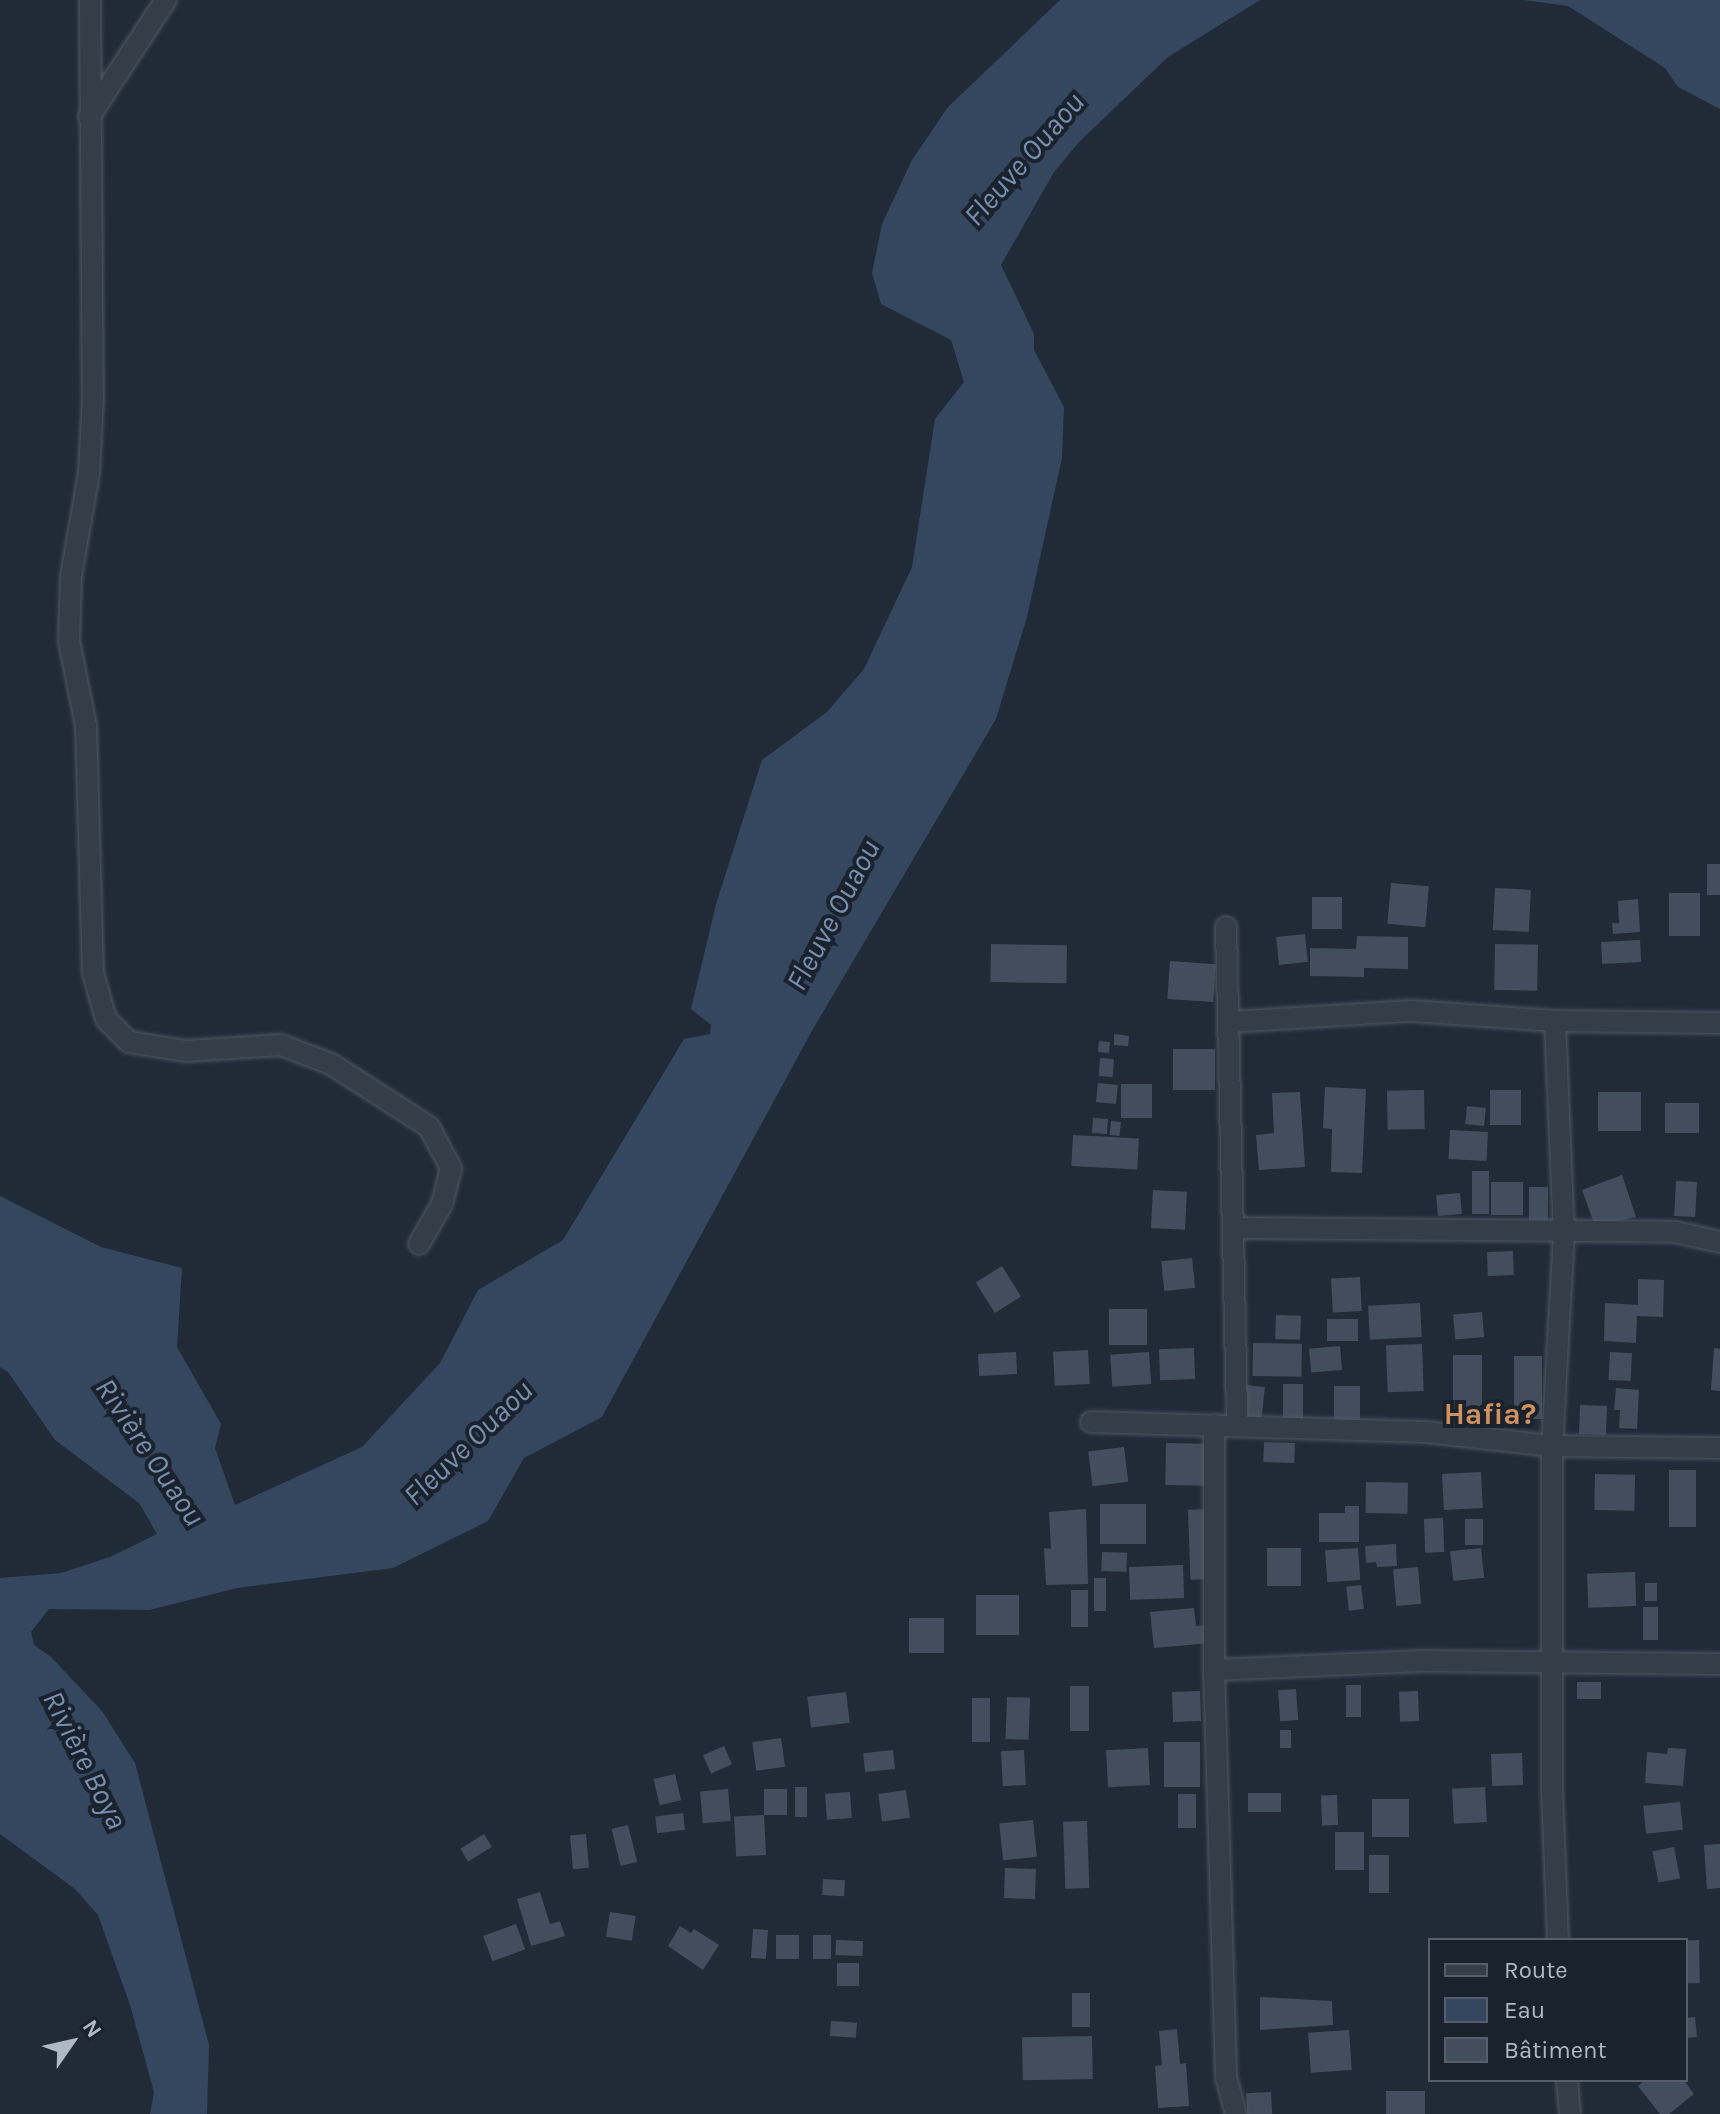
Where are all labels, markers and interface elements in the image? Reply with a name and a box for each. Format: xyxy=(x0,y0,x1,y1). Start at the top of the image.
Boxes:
water label: Fleuve Ouaou xyxy=(956,85,1092,233)
water label: Fleuve Ouaou xyxy=(778,833,888,997)
water label: Rivière Ouaou xyxy=(87,1371,213,1533)
water label: Fleuve Ouaou xyxy=(396,1372,540,1514)
district label: Hafia? xyxy=(1444,1396,1536,1432)
water label: Rivière Boya xyxy=(35,1685,135,1835)
legend xyxy=(1428,1938,1688,2082)
text: Route xyxy=(1504,1956,1568,1984)
text: Eau xyxy=(1504,1996,1545,2024)
north arrow xyxy=(32,2002,112,2082)
text: N xyxy=(77,2015,107,2042)
text: Bâtiment xyxy=(1504,2036,1607,2064)

